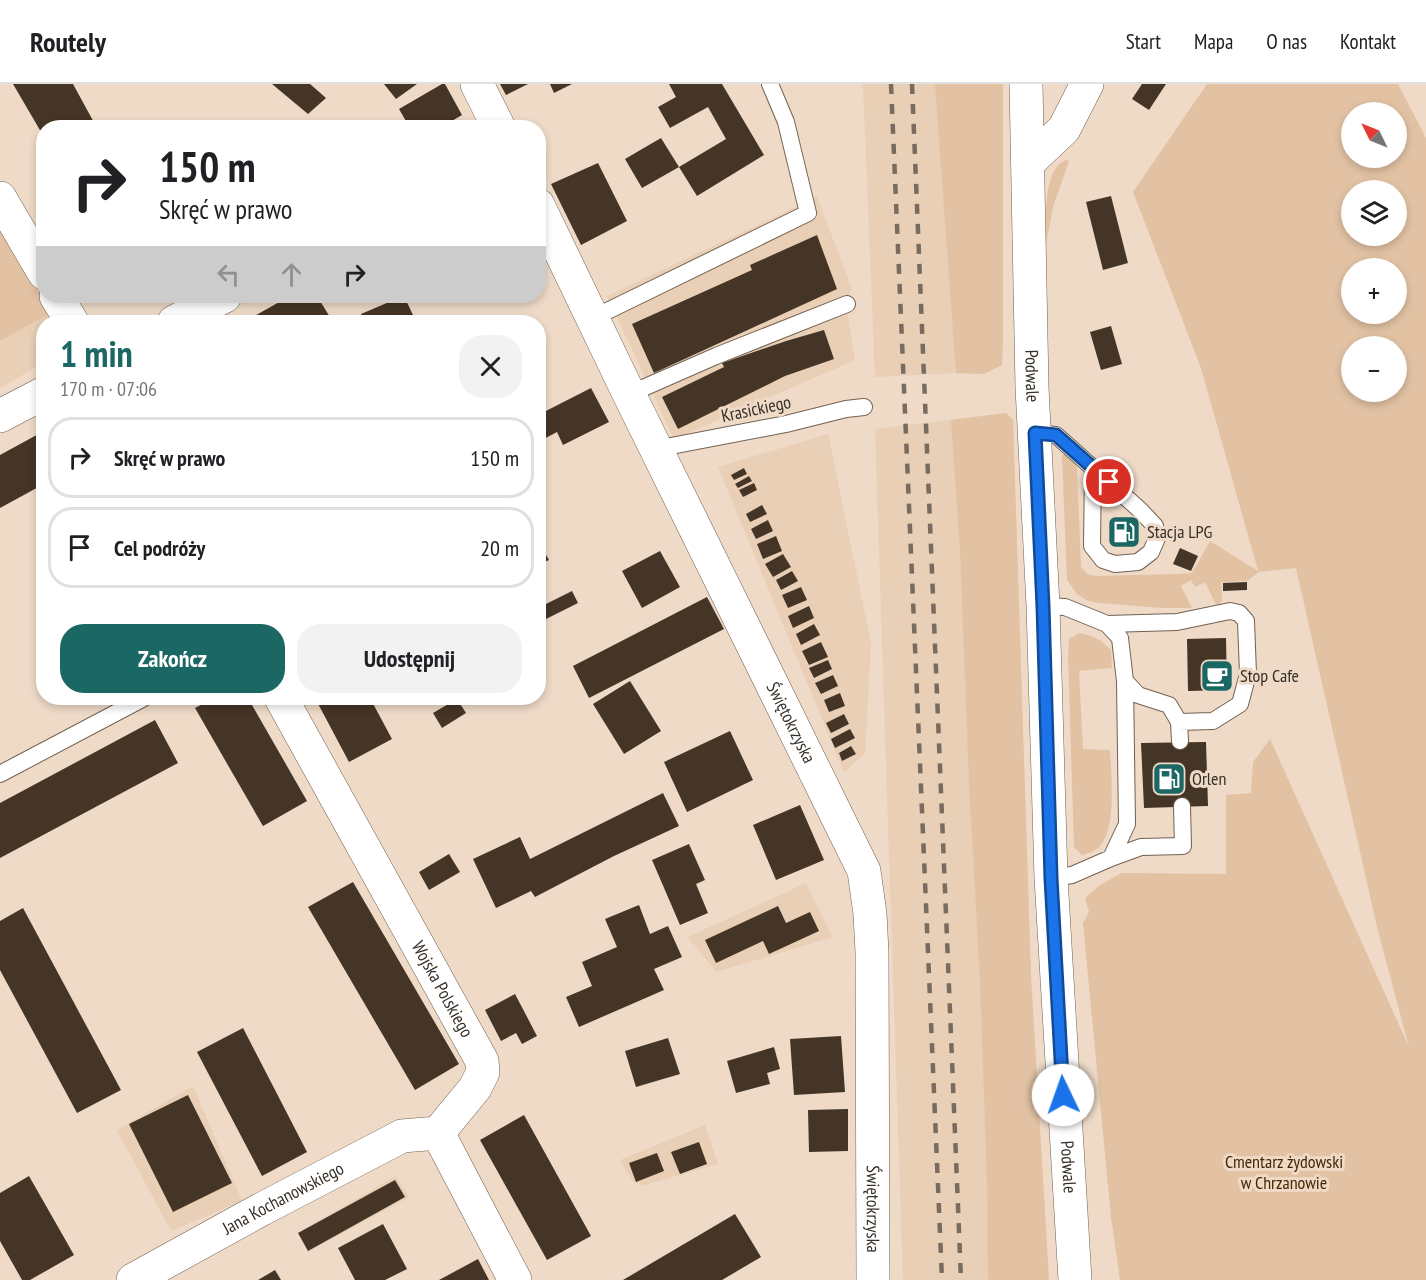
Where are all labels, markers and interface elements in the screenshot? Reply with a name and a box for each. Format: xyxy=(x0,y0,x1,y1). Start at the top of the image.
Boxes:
text: Routely xyxy=(30,23,106,60)
text: Start xyxy=(1126,28,1161,55)
text: Mapa xyxy=(1194,28,1233,55)
text: O nas xyxy=(1266,28,1307,55)
text: Kontakt xyxy=(1340,28,1396,55)
north arrow xyxy=(1341,102,1407,168)
map controls xyxy=(1341,102,1407,402)
text: 150 m xyxy=(159,139,256,194)
icon: right xyxy=(60,144,138,222)
button: layers xyxy=(1341,180,1407,246)
text: Skręć w prawo xyxy=(159,192,293,226)
icon: left xyxy=(212,258,245,291)
icon: ahead xyxy=(275,258,308,291)
icon: right xyxy=(338,258,371,291)
button: + xyxy=(1341,258,1407,324)
text: 1 min xyxy=(60,330,133,377)
button: close xyxy=(459,335,522,398)
button: − xyxy=(1341,336,1407,402)
street label: Podwale xyxy=(1020,349,1045,403)
text: 170 m · 07:06 xyxy=(60,376,157,402)
street label: Krasickiego xyxy=(719,390,793,427)
icon: right xyxy=(63,441,96,474)
text: Skręć w prawo xyxy=(114,444,225,472)
text: 150 m xyxy=(470,444,519,472)
pin xyxy=(1083,456,1134,507)
icon: arrive xyxy=(1092,465,1125,498)
fuel station icon: Stacja LPG xyxy=(1106,514,1142,550)
place label: Stacja LPG xyxy=(1147,520,1213,543)
icon: arrive xyxy=(63,531,96,564)
text: Cel podróży xyxy=(114,534,205,562)
text: 20 m xyxy=(480,534,519,562)
button: Zakończ xyxy=(60,624,285,693)
button: Udostępnij xyxy=(297,624,522,693)
cafe icon: Stop Cafe xyxy=(1199,658,1235,694)
place label: Stop Cafe xyxy=(1240,664,1299,687)
street label: Świętokrzyska xyxy=(762,678,821,767)
fuel station icon: Orlen xyxy=(1151,761,1187,797)
place label: Orlen xyxy=(1192,767,1226,790)
street label: Wojska Polskiego xyxy=(407,937,479,1041)
position arrow xyxy=(1031,1063,1095,1127)
street label: Podwale xyxy=(1056,1140,1082,1194)
park label: Cmentarz żydowski w Chrzanowie xyxy=(1225,1150,1343,1194)
street label: Jana Kochanowskiego xyxy=(217,1156,348,1240)
street label: Świętokrzyska xyxy=(862,1165,885,1253)

